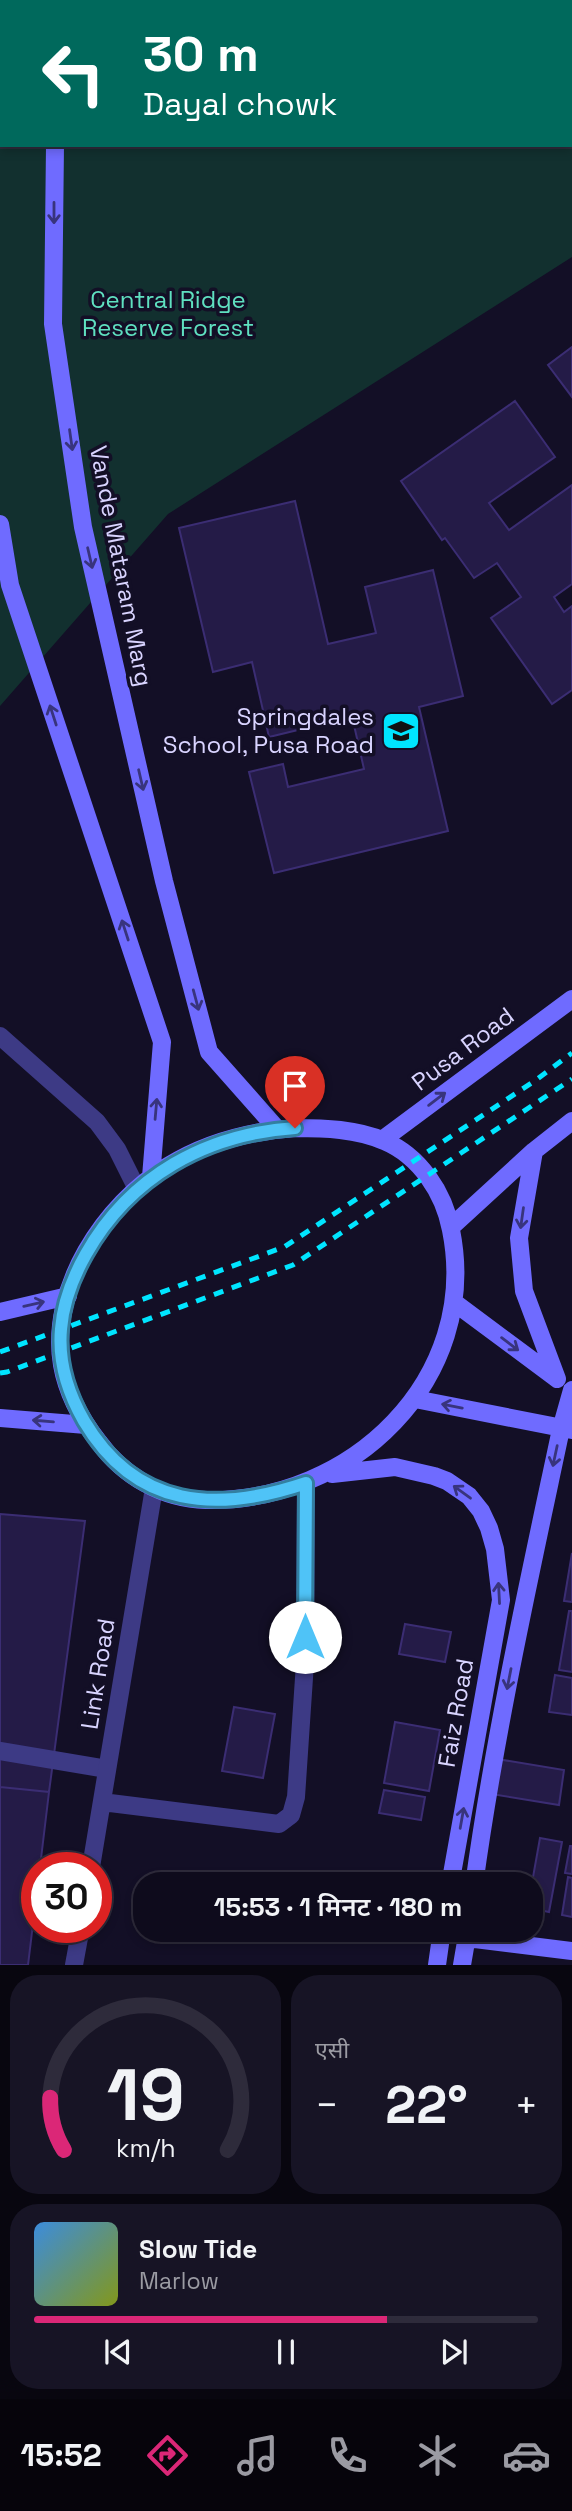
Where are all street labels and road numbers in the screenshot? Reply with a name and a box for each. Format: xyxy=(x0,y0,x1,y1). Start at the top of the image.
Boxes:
street label: Vande Mataram Marg xyxy=(83,443,160,689)
street label: Pusa Road xyxy=(405,1000,520,1097)
street label: Link Road xyxy=(73,1616,122,1732)
street label: Faiz Road xyxy=(431,1656,480,1770)

